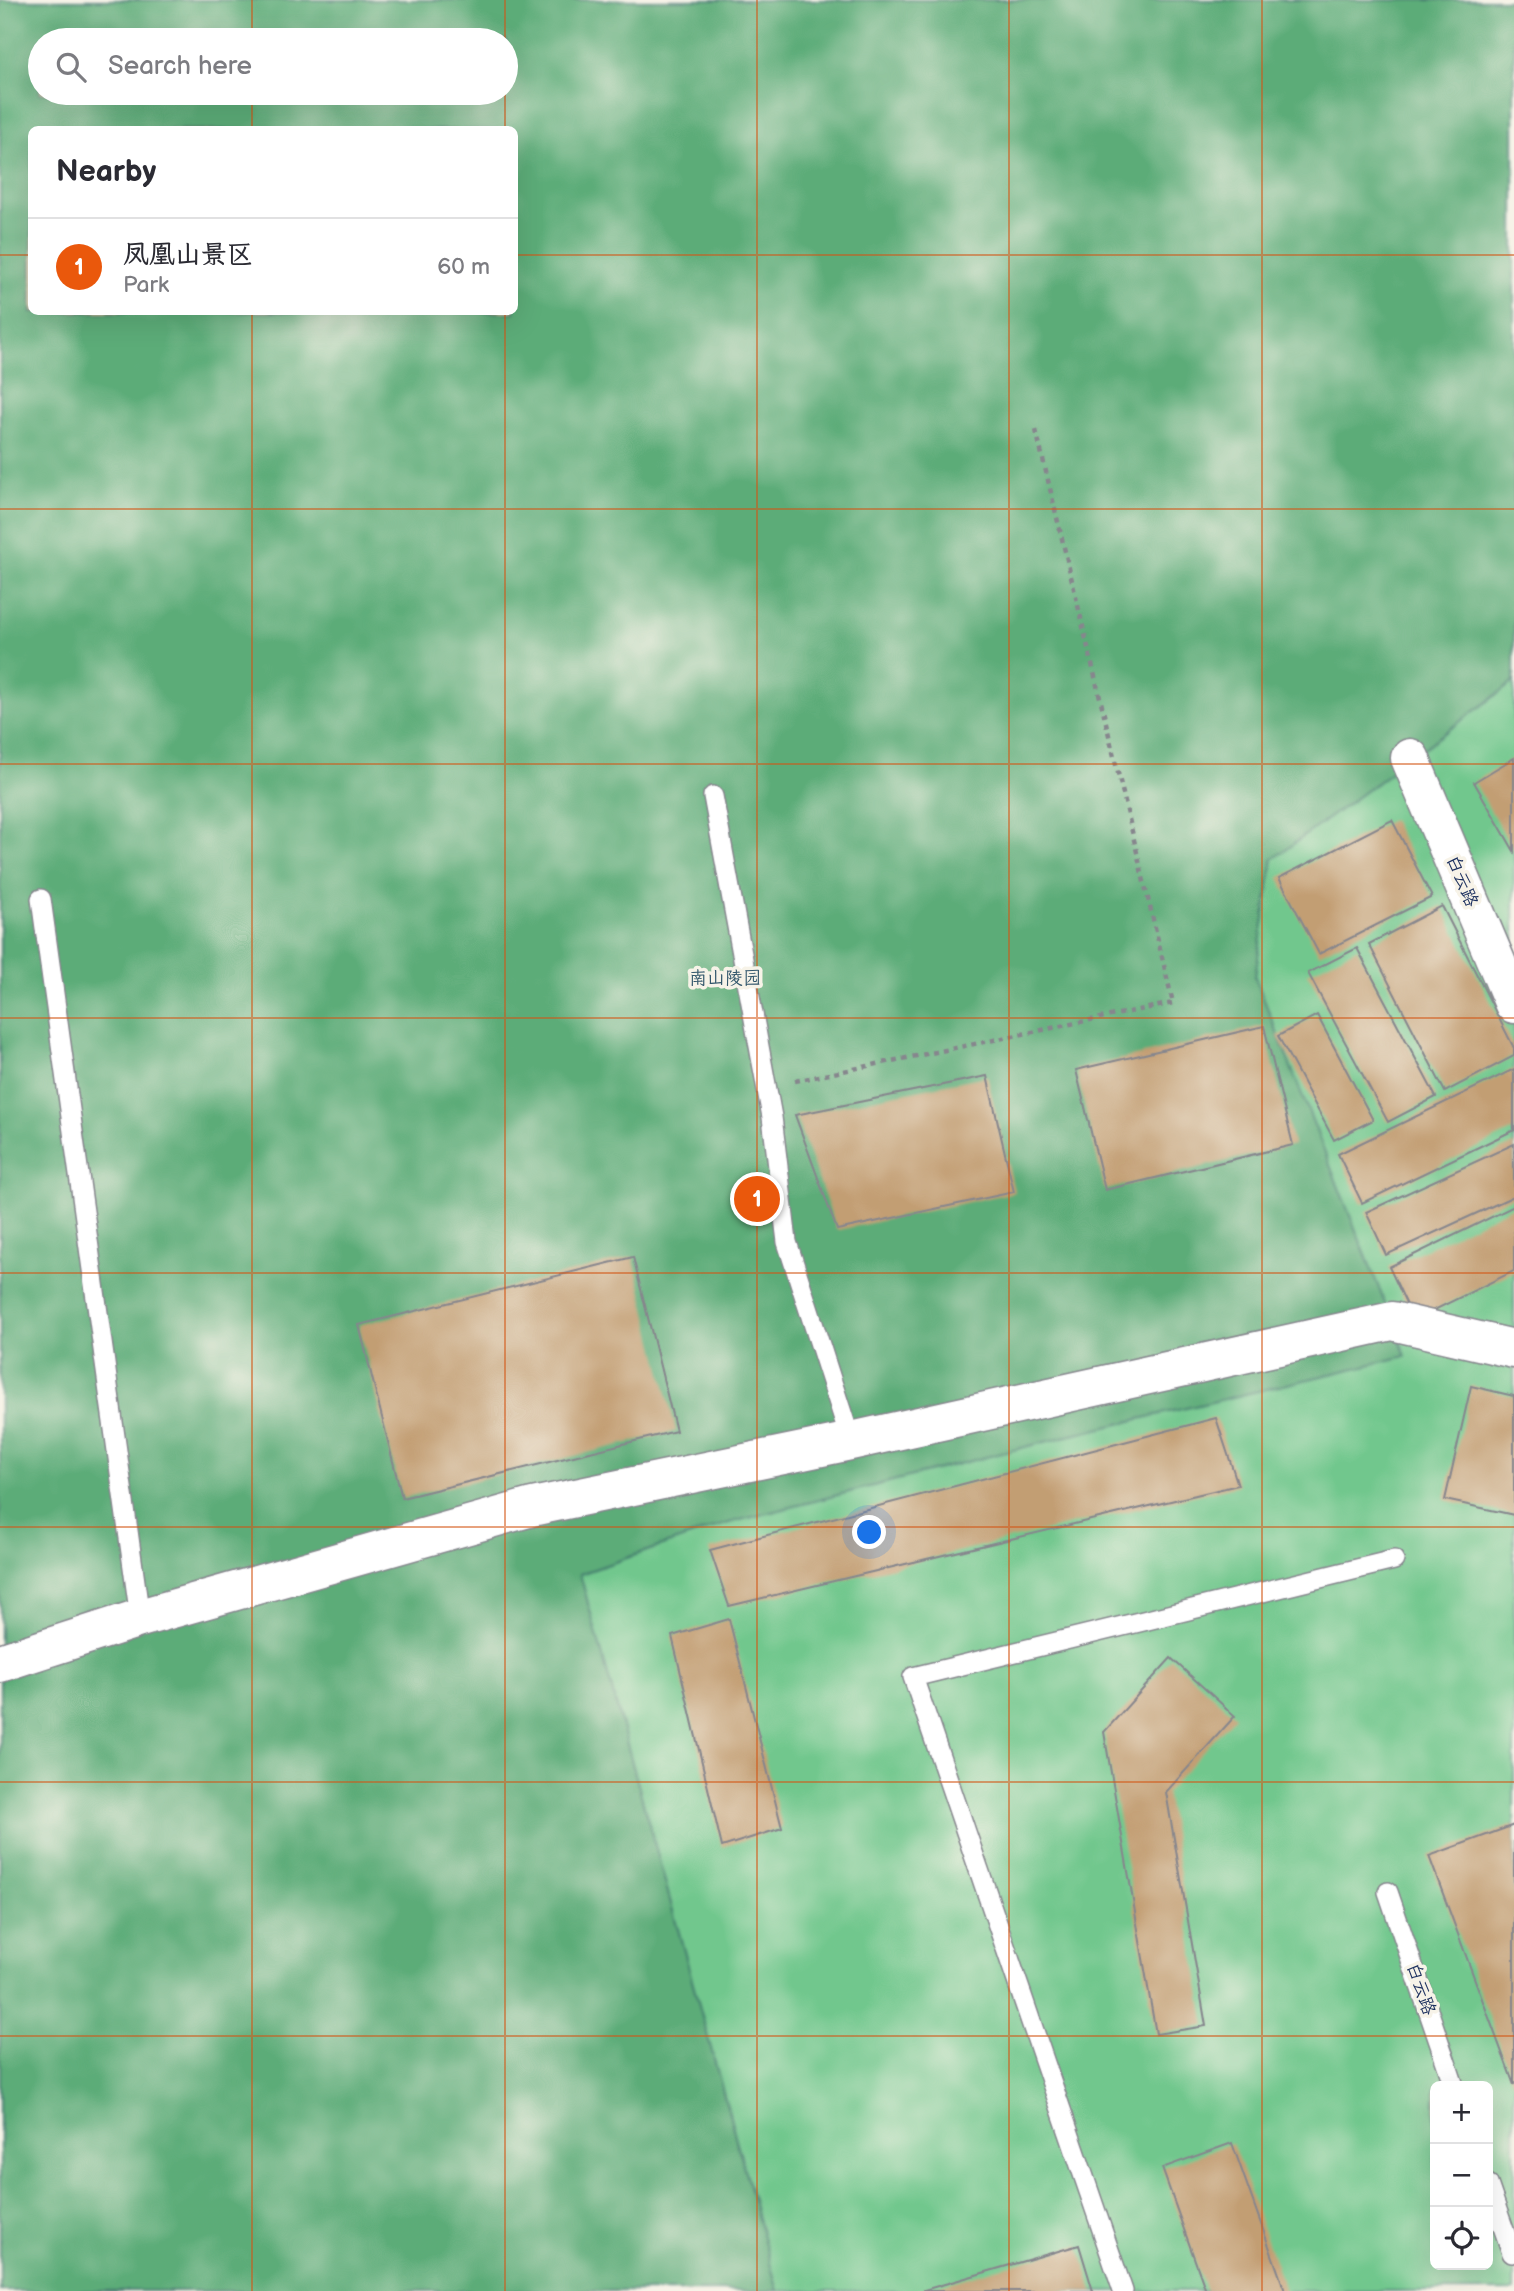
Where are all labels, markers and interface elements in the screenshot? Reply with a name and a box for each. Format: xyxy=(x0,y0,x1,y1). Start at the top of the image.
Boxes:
search box xyxy=(28,28,518,105)
icon: search xyxy=(52,48,90,86)
text: Search here xyxy=(108,51,252,82)
text: Nearby xyxy=(56,154,156,190)
text: 凤凰山景区 xyxy=(123,240,253,271)
text: 1 xyxy=(74,253,84,281)
text: 60 m xyxy=(437,253,490,281)
text: Park xyxy=(123,271,169,299)
street label: 白云路 xyxy=(1442,852,1482,910)
park label: 南山陵园 xyxy=(689,968,761,989)
pin: 1 xyxy=(734,1173,780,1225)
your location xyxy=(852,1515,886,1549)
street label: 白云路 xyxy=(1402,1960,1440,2018)
map controls xyxy=(1430,2081,1493,2270)
button: + xyxy=(1430,2081,1493,2144)
button: − xyxy=(1430,2144,1493,2207)
button: locate xyxy=(1430,2207,1493,2270)

